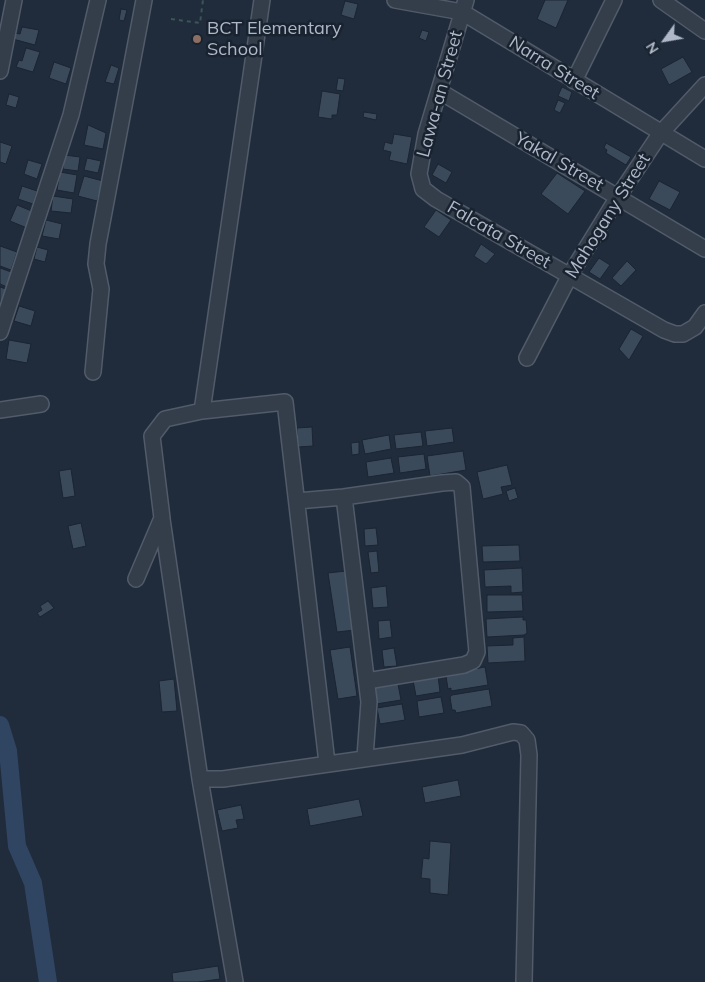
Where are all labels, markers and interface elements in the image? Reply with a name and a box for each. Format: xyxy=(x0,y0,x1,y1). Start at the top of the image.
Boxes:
north arrow xyxy=(640,15,690,65)
place label: BCT Elementary School xyxy=(207,18,341,60)
street label: Lawa-an Street xyxy=(413,28,467,160)
street label: Narra Street xyxy=(505,32,603,104)
marker: BCT Elementary School xyxy=(191,33,203,45)
text: N xyxy=(642,39,663,57)
street label: Yakal Street xyxy=(511,128,607,196)
street label: Mahogany Street xyxy=(561,150,655,282)
street label: Falcata Street xyxy=(443,197,555,273)

